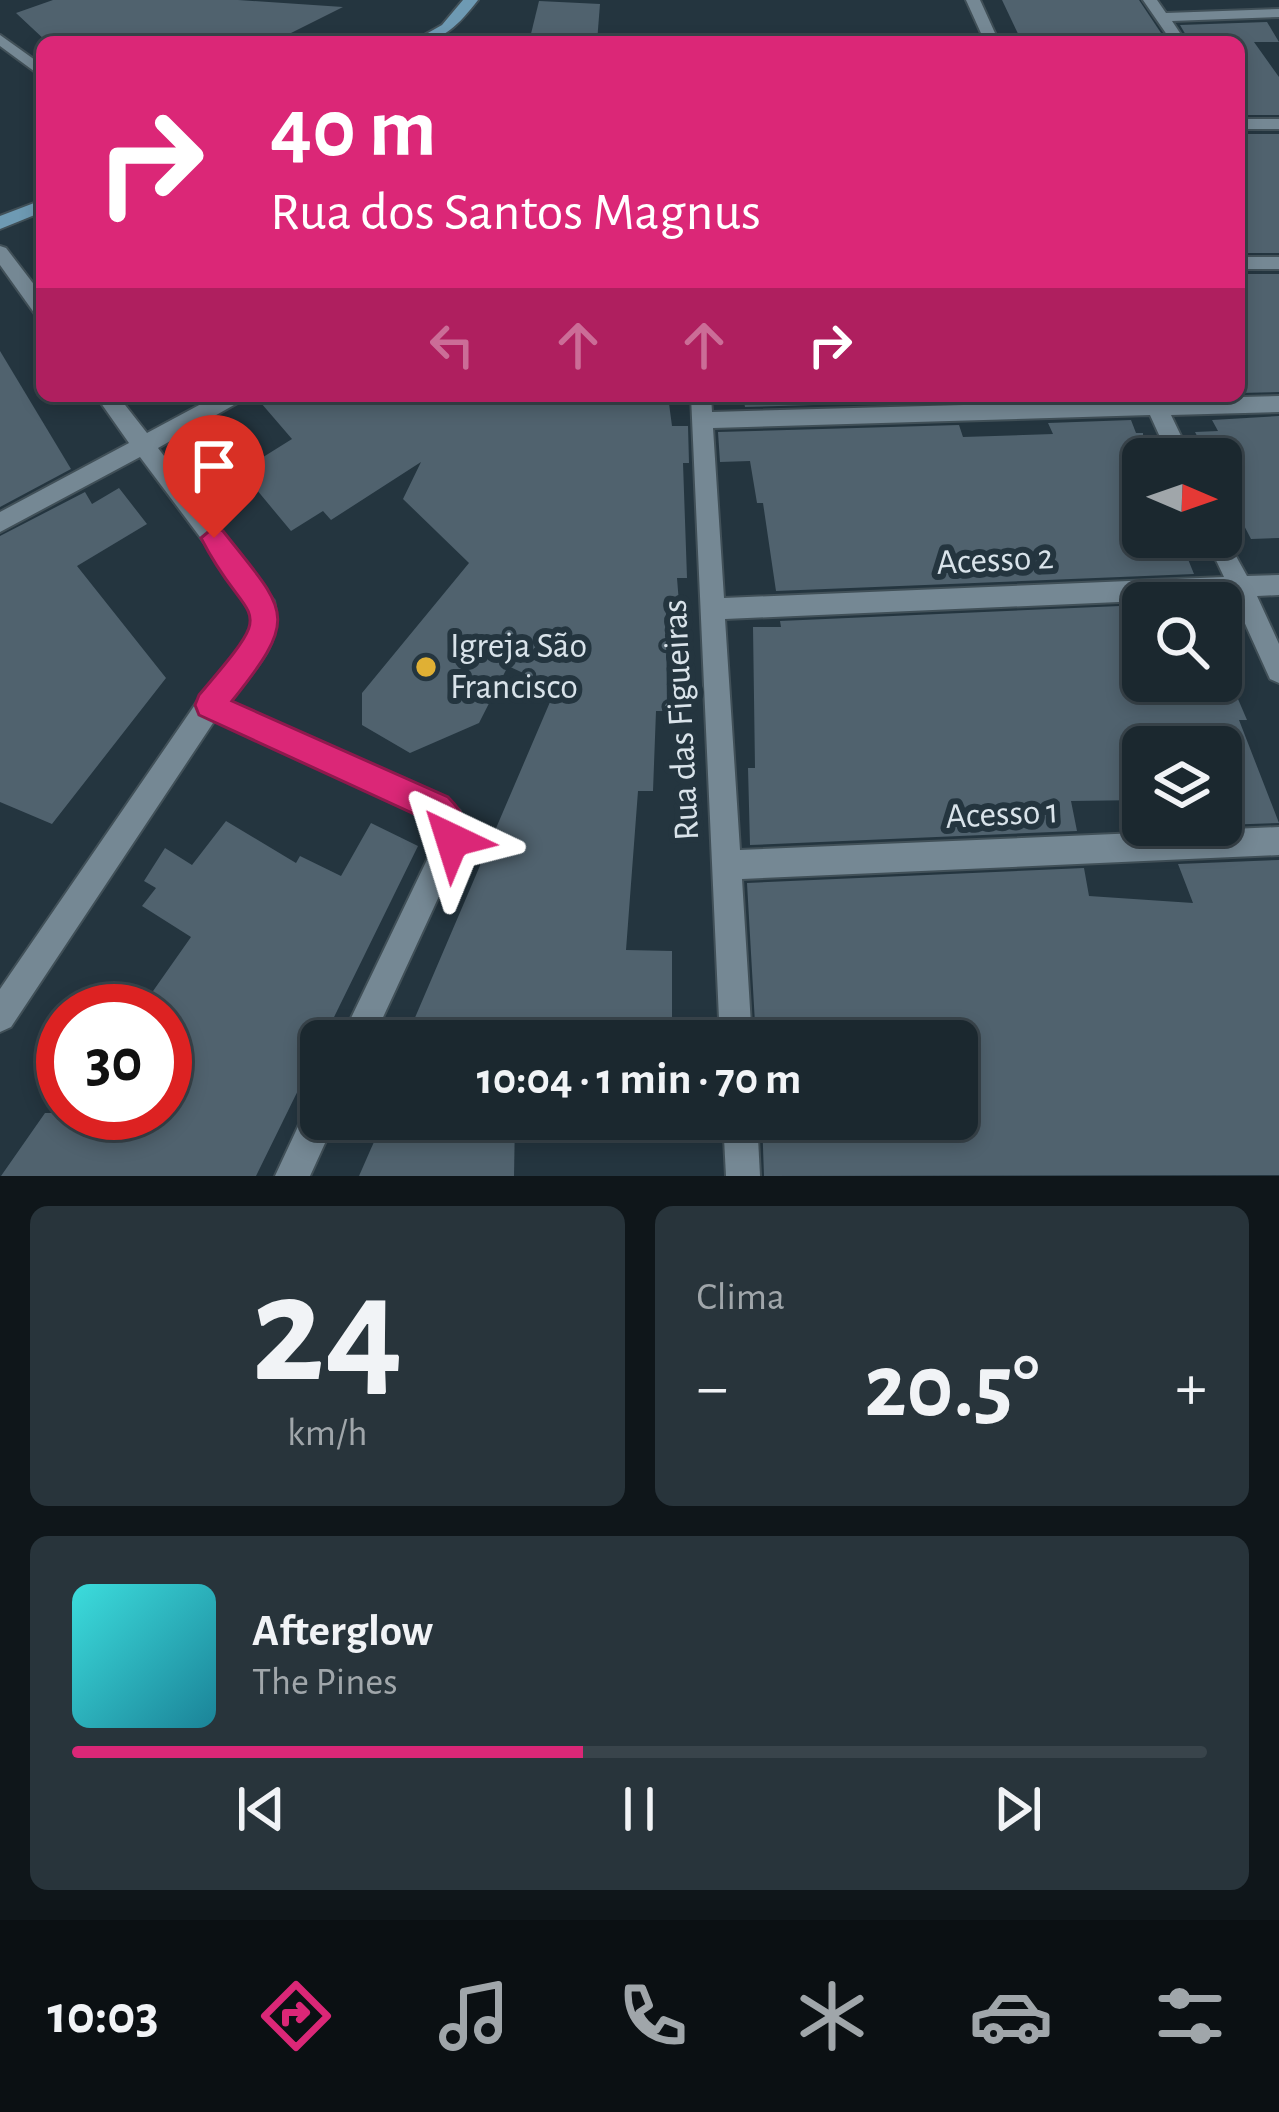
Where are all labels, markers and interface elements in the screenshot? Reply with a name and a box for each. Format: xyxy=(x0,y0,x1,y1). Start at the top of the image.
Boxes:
icon: right xyxy=(72,84,228,240)
text: 40 m xyxy=(270,88,437,172)
text: Rua dos Santos Magnus xyxy=(270,186,761,240)
icon: left xyxy=(419,312,485,378)
icon: ahead xyxy=(545,312,611,378)
icon: ahead xyxy=(671,312,737,378)
icon: right xyxy=(797,312,863,378)
pin xyxy=(163,415,265,538)
icon: arrive xyxy=(181,433,247,499)
north arrow xyxy=(1122,438,1242,558)
map controls xyxy=(1122,438,1242,846)
street label: Acesso 2 xyxy=(936,539,1054,581)
button: search xyxy=(1122,582,1242,702)
street label: Rua das Figueiras xyxy=(657,598,705,842)
place label: Igreja São Francisco xyxy=(450,628,587,705)
marker: Igreja São Francisco xyxy=(413,654,439,680)
button: layers xyxy=(1122,726,1242,846)
position arrow xyxy=(389,777,515,903)
street label: Acesso 1 xyxy=(945,793,1059,835)
speed limit sign: 30 xyxy=(36,984,192,1140)
text: 10:04 · 1 min · 70 m xyxy=(477,1057,801,1102)
text: 24 xyxy=(251,1254,403,1410)
text: Clima xyxy=(697,1278,785,1317)
text: 20.5° xyxy=(864,1343,1039,1433)
text: − xyxy=(697,1355,728,1421)
text: + xyxy=(1175,1355,1207,1421)
text: km/h xyxy=(287,1414,367,1453)
text: Afterglow xyxy=(252,1609,433,1654)
text: The Pines xyxy=(252,1663,398,1702)
icon: previous xyxy=(228,1776,294,1842)
icon: pause xyxy=(606,1776,672,1842)
icon: next xyxy=(985,1776,1051,1842)
icon: directions xyxy=(254,1974,338,2058)
icon: music xyxy=(432,1974,516,2058)
icon: phone xyxy=(611,1974,695,2058)
icon: climate xyxy=(790,1974,874,2058)
icon: car xyxy=(969,1974,1053,2058)
icon: filters xyxy=(1148,1974,1232,2058)
text: 10:03 xyxy=(47,1989,159,2043)

